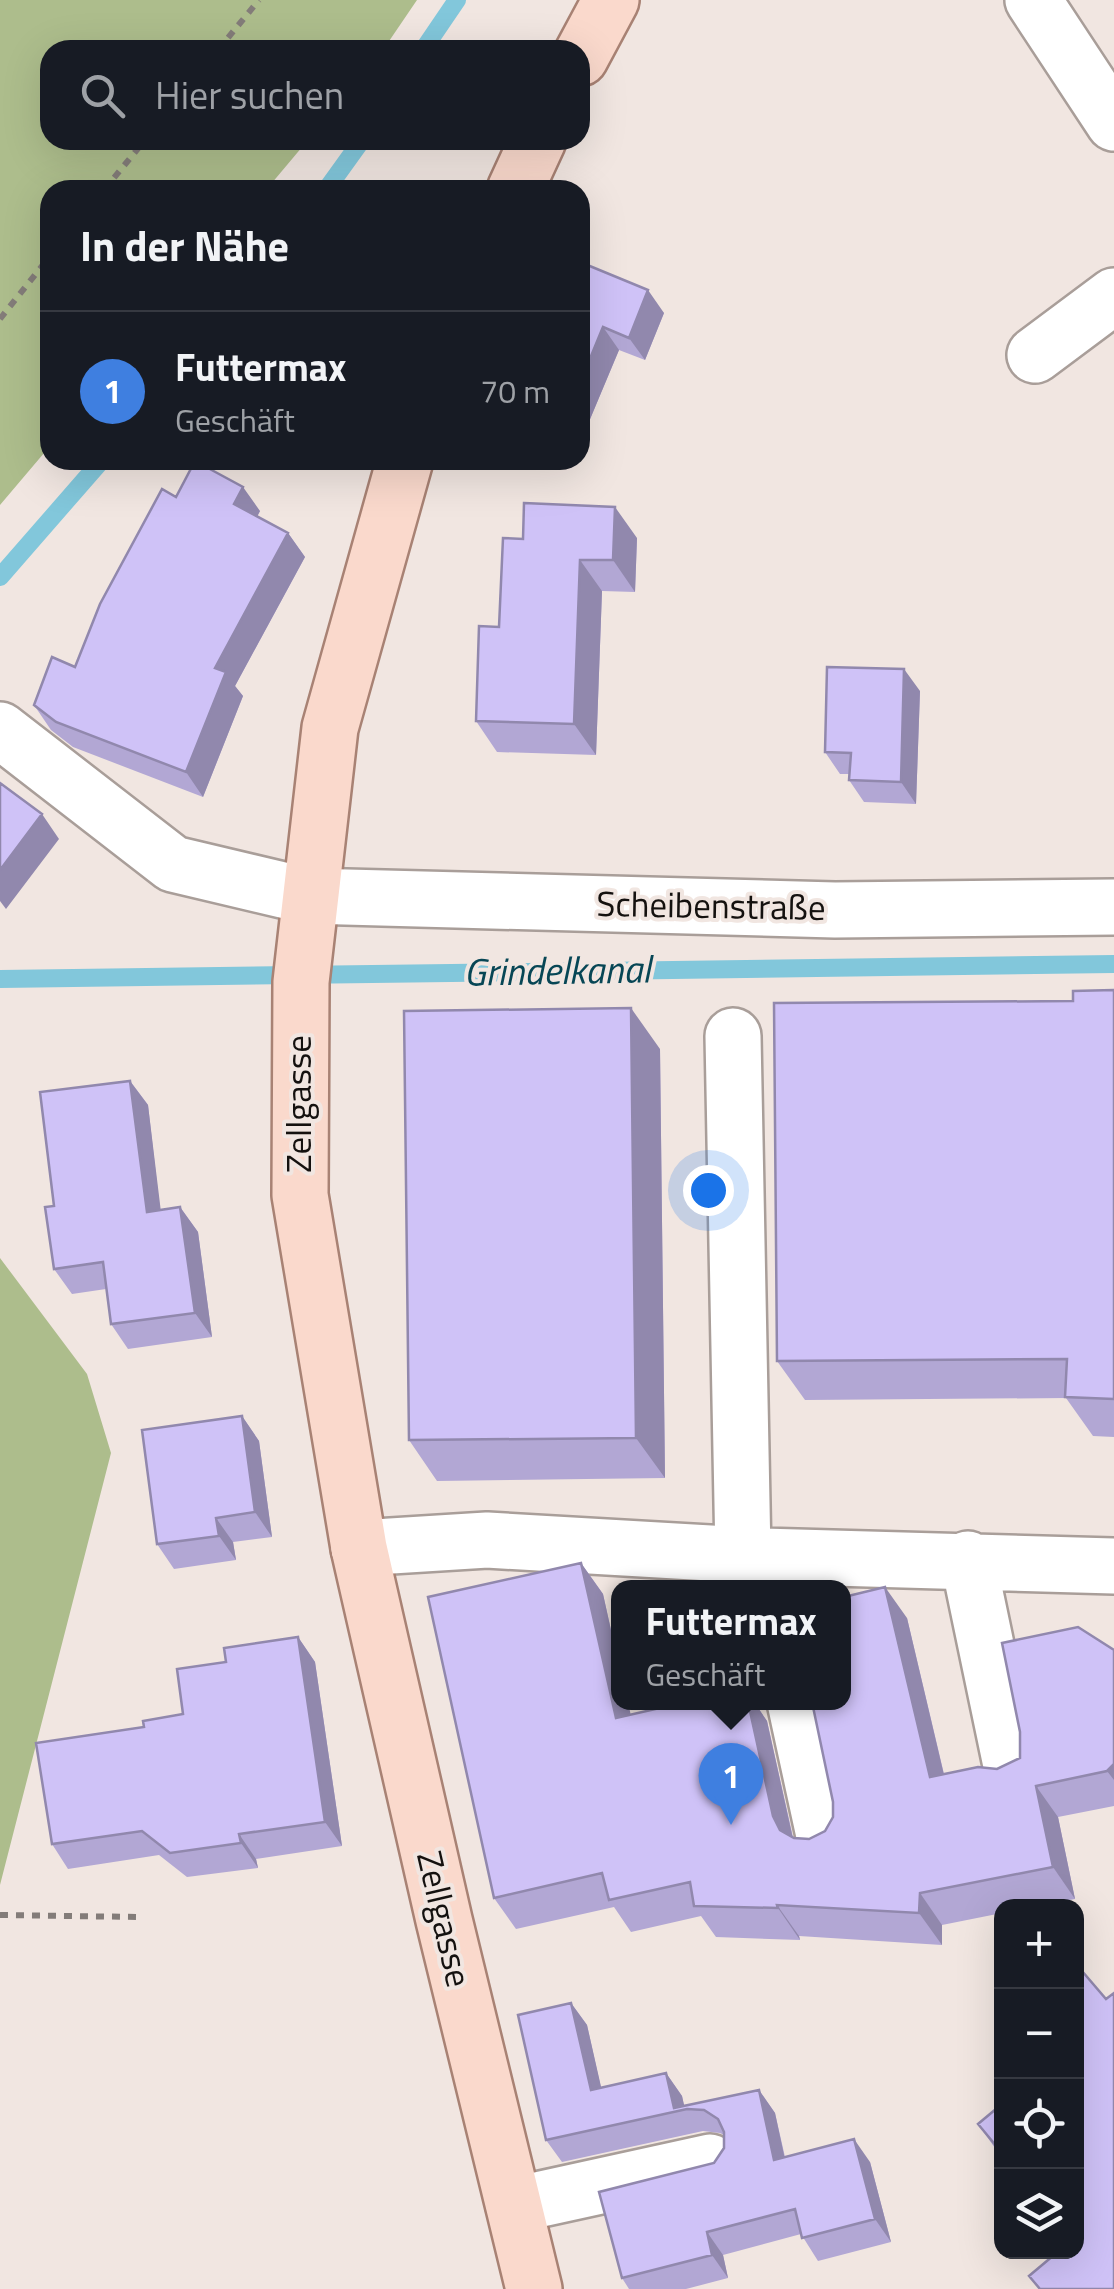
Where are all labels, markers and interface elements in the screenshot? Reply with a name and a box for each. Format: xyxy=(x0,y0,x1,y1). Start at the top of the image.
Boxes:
search box xyxy=(40,40,590,150)
text: Hier suchen xyxy=(155,66,344,124)
icon: search xyxy=(75,68,130,123)
text: In der Nähe xyxy=(80,213,289,277)
text: Futtermax xyxy=(175,338,346,396)
text: 1 xyxy=(104,367,121,415)
text: 70 m xyxy=(480,367,550,415)
text: Geschäft xyxy=(175,396,295,444)
street label: Scheibenstraße xyxy=(596,876,826,934)
water label: Grindelkanal xyxy=(463,939,655,1001)
street label: Zellgasse xyxy=(271,1035,325,1173)
your location xyxy=(683,1165,734,1216)
popup xyxy=(611,1580,851,1710)
text: Futtermax xyxy=(645,1592,817,1650)
text: Geschäft xyxy=(645,1650,765,1698)
pin: 1 xyxy=(698,1742,764,1825)
street label: Zellgasse xyxy=(403,1845,487,1992)
map controls xyxy=(994,1899,1084,2259)
button: + xyxy=(994,1899,1084,1989)
button: − xyxy=(994,1989,1084,2079)
button: locate xyxy=(994,2079,1084,2169)
button: layers xyxy=(994,2169,1084,2259)

